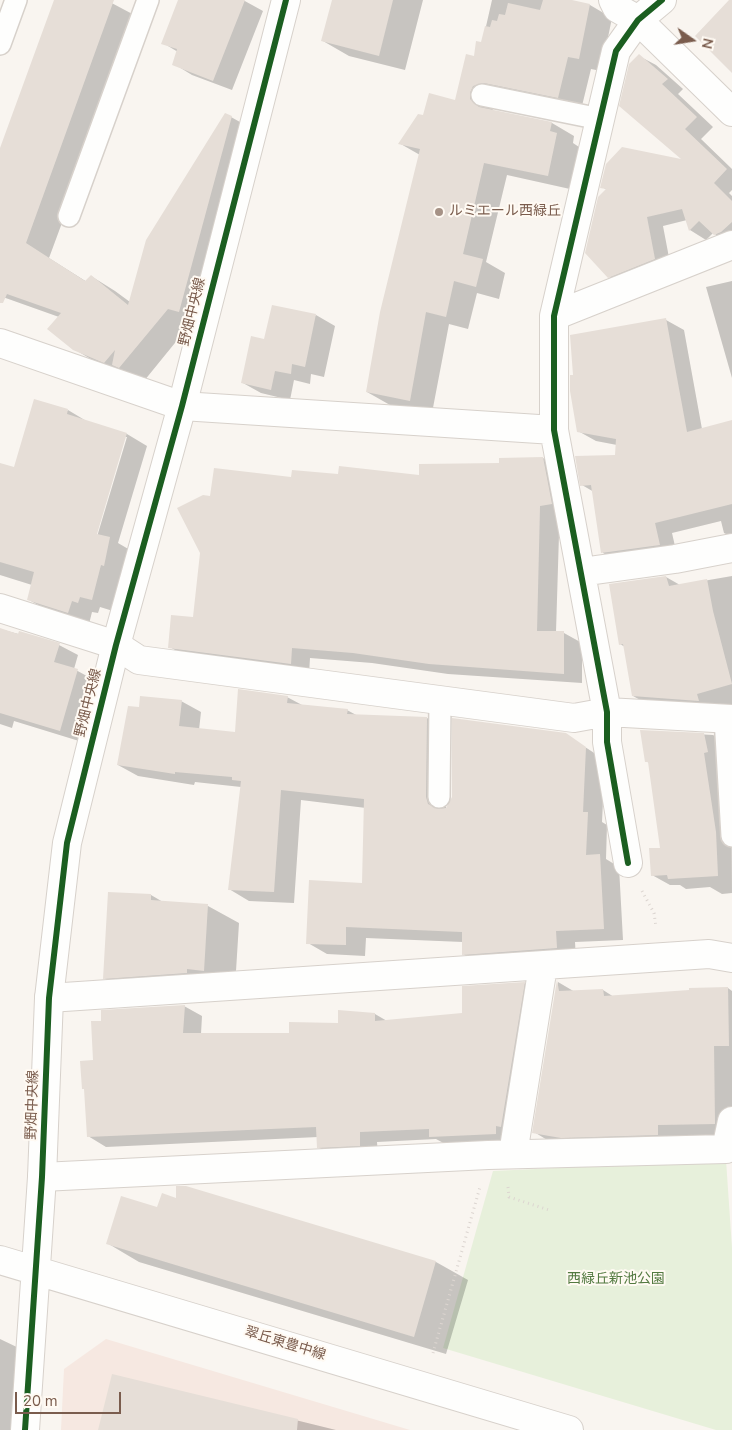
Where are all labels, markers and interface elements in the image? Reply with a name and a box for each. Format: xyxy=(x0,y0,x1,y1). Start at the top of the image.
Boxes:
north arrow xyxy=(667,15,717,65)
text: N xyxy=(697,36,718,51)
place label: ルミエール西緑丘 xyxy=(449,204,561,220)
marker: ルミエール西緑丘 xyxy=(433,206,445,218)
street label: 野畑中央線 xyxy=(176,276,210,348)
street label: 野畑中央線 xyxy=(72,667,106,739)
street label: 野畑中央線 xyxy=(23,1070,43,1140)
park label: 西緑丘新池公園 xyxy=(567,1272,665,1288)
street label: 翠丘東豊中線 xyxy=(242,1324,328,1364)
scale bar xyxy=(18,1382,124,1414)
text: 20 m xyxy=(23,1391,58,1411)

